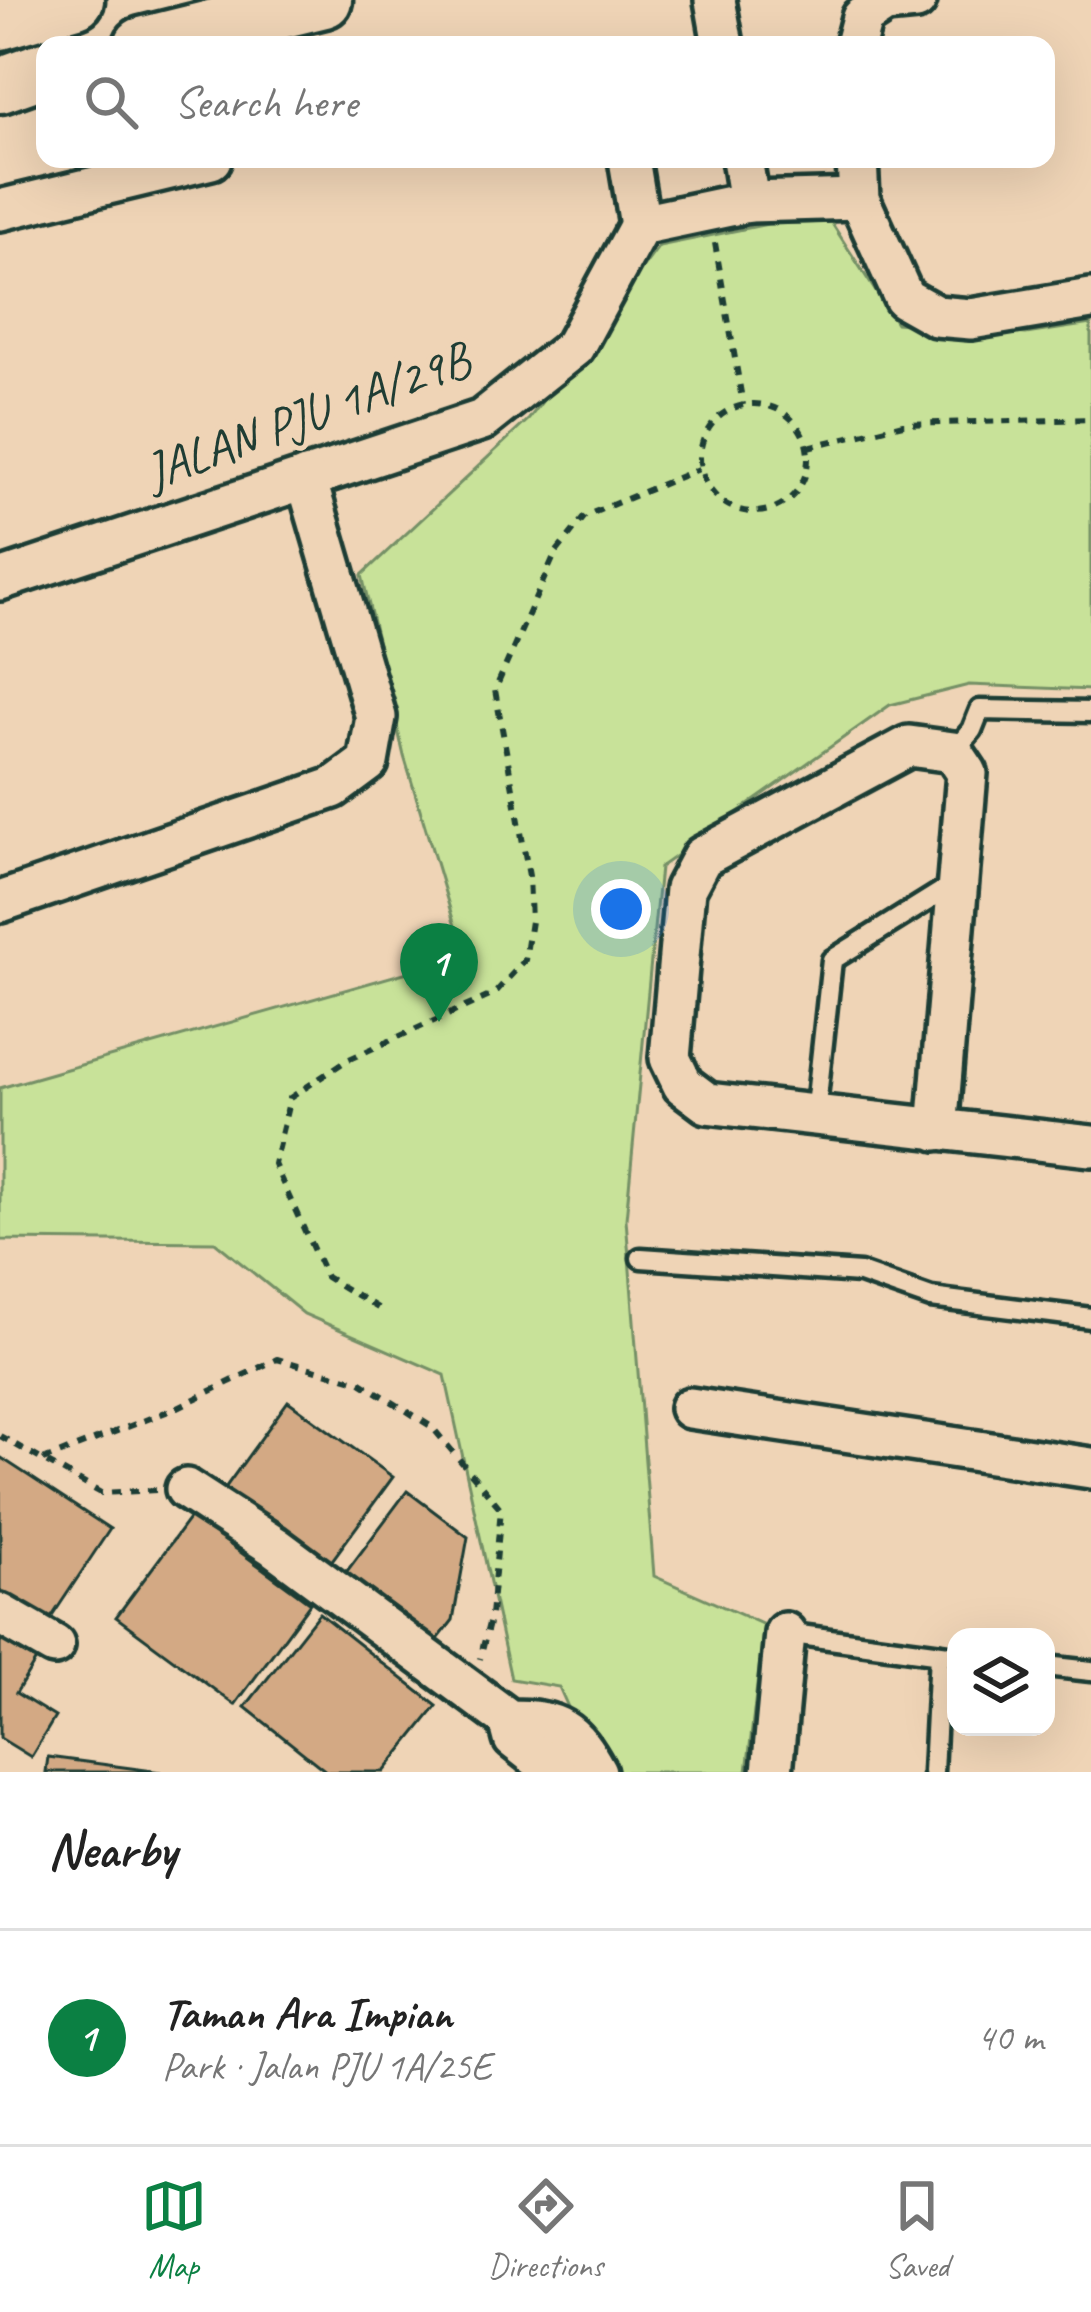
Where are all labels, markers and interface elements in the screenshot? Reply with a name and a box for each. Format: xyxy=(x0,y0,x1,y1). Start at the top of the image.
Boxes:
search box xyxy=(36,36,1055,168)
icon: search xyxy=(78,69,144,135)
text: Search here xyxy=(174,74,357,131)
street label: JALAN PJU 1A/29B xyxy=(133,325,481,504)
your location xyxy=(591,879,651,939)
pin: 1 xyxy=(400,923,478,1022)
map controls xyxy=(947,1628,1055,1736)
button: layers xyxy=(947,1628,1055,1736)
text: Nearby xyxy=(48,1818,176,1882)
text: Taman Ara Impian xyxy=(162,1985,452,2042)
text: 1 xyxy=(78,2013,96,2062)
text: 40 m xyxy=(977,2013,1043,2062)
text: Park · Jalan PJU 1A/25E xyxy=(162,2042,491,2091)
tab: Map xyxy=(141,2173,207,2287)
tab: Directions xyxy=(488,2173,603,2287)
tab: Saved xyxy=(884,2173,950,2287)

